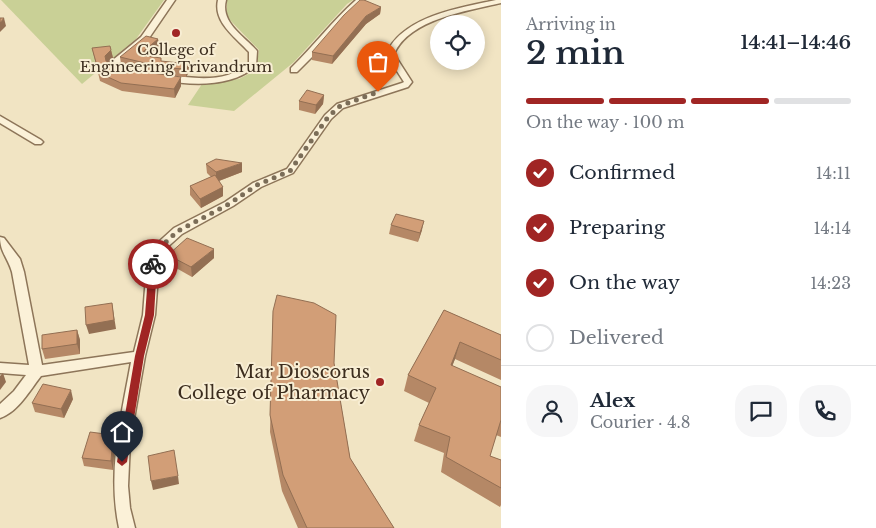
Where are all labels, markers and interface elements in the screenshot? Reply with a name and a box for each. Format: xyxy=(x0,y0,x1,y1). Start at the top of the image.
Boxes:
text: Arriving in xyxy=(526,14,616,34)
map controls xyxy=(430,15,485,70)
button: locate xyxy=(430,15,485,70)
marker: College of Engineering Trivandrum xyxy=(170,27,182,39)
text: 14:41–14:46 xyxy=(740,31,851,54)
text: 2 min xyxy=(526,33,625,73)
place label: College of Engineering Trivandrum xyxy=(80,40,272,76)
pin xyxy=(357,41,399,92)
icon: bag xyxy=(364,48,392,76)
text: On the way · 100 m xyxy=(526,112,684,132)
icon: check xyxy=(526,159,554,187)
text: Confirmed xyxy=(569,161,675,184)
text: 14:11 xyxy=(816,163,851,183)
icon: check xyxy=(526,214,554,242)
text: Preparing xyxy=(569,216,665,239)
text: 14:14 xyxy=(813,218,851,238)
courier xyxy=(128,239,178,289)
icon: bike xyxy=(139,250,167,278)
icon: check xyxy=(526,269,554,297)
text: On the way xyxy=(569,271,680,294)
text: 14:23 xyxy=(810,273,851,293)
text: Delivered xyxy=(569,326,664,349)
place label: Mar Dioscorus College of Pharmacy xyxy=(178,361,370,404)
marker: Mar Dioscorus College of Pharmacy xyxy=(374,376,386,388)
button: person xyxy=(526,385,578,437)
button: chat xyxy=(735,385,787,437)
button: phone xyxy=(799,385,851,437)
text: Alex xyxy=(590,389,635,412)
pin xyxy=(101,411,143,462)
text: Courier · 4.8 xyxy=(590,412,691,432)
icon: home xyxy=(108,418,136,446)

